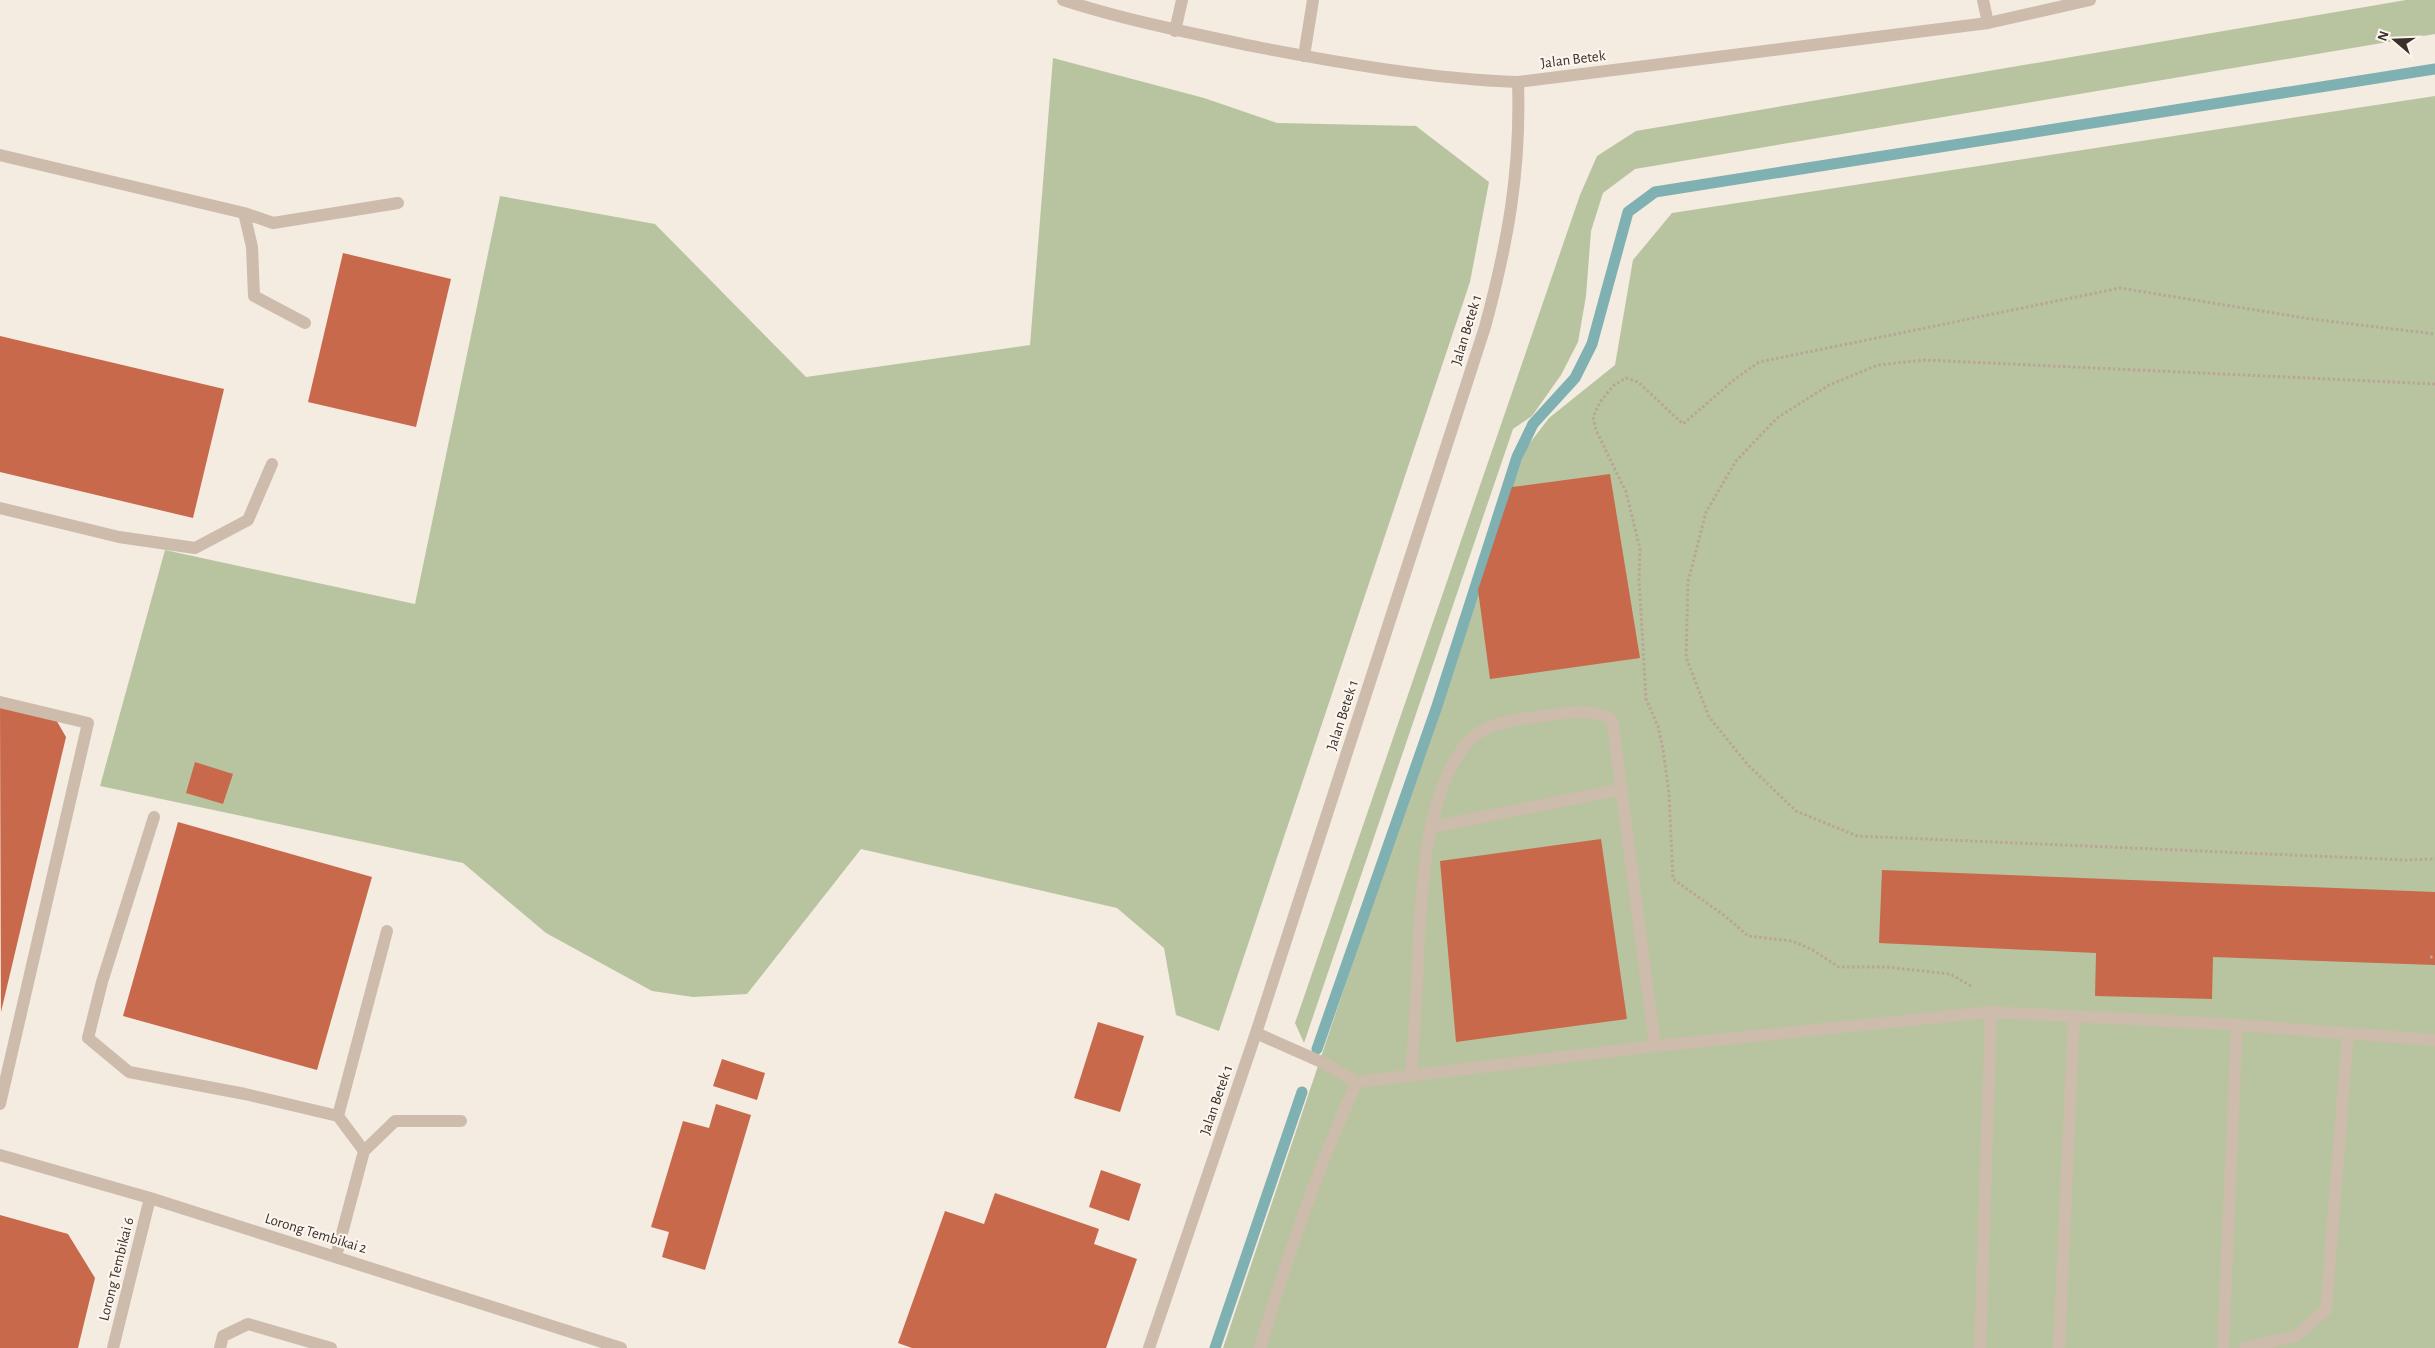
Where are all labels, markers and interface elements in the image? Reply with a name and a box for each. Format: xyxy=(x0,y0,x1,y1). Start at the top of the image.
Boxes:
north arrow xyxy=(2370,15,2420,65)
text: N xyxy=(2375,29,2392,43)
street label: Jalan Betek xyxy=(1540,48,1606,71)
street label: Jalan Betek 1 xyxy=(1449,293,1484,367)
street label: Jalan Betek 1 xyxy=(1324,678,1361,752)
street label: Jalan Betek 1 xyxy=(1198,1063,1235,1137)
street label: Lorong Tembikai 2 xyxy=(263,1211,369,1256)
street label: Lorong Tembikai 6 xyxy=(96,1216,137,1322)

